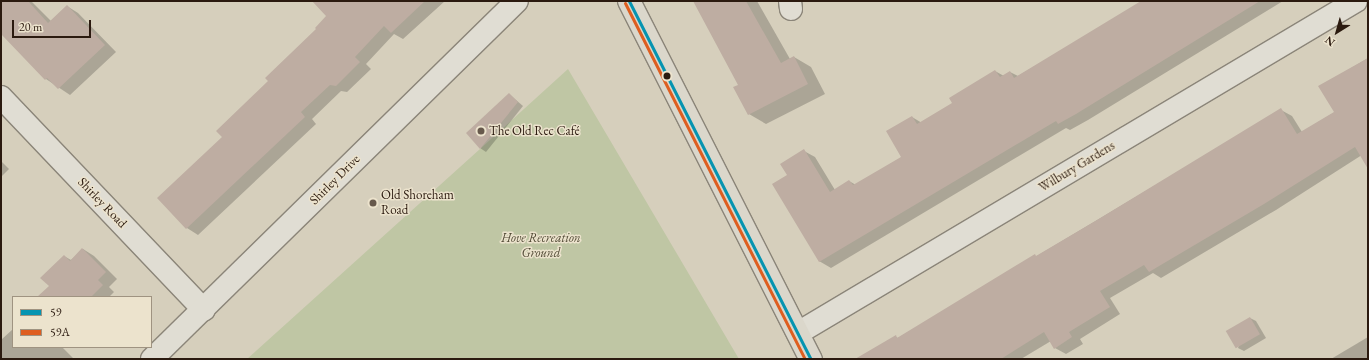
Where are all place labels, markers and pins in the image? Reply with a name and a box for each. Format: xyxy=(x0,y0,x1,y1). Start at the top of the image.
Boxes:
unlabelled marker xyxy=(662,71,672,81)
place label: The Old Rec Café xyxy=(489,123,580,139)
marker: The Old Rec Café xyxy=(476,126,486,136)
place label: Old Shoreham Road xyxy=(381,188,454,219)
marker: Old Shoreham Road xyxy=(368,198,378,208)

